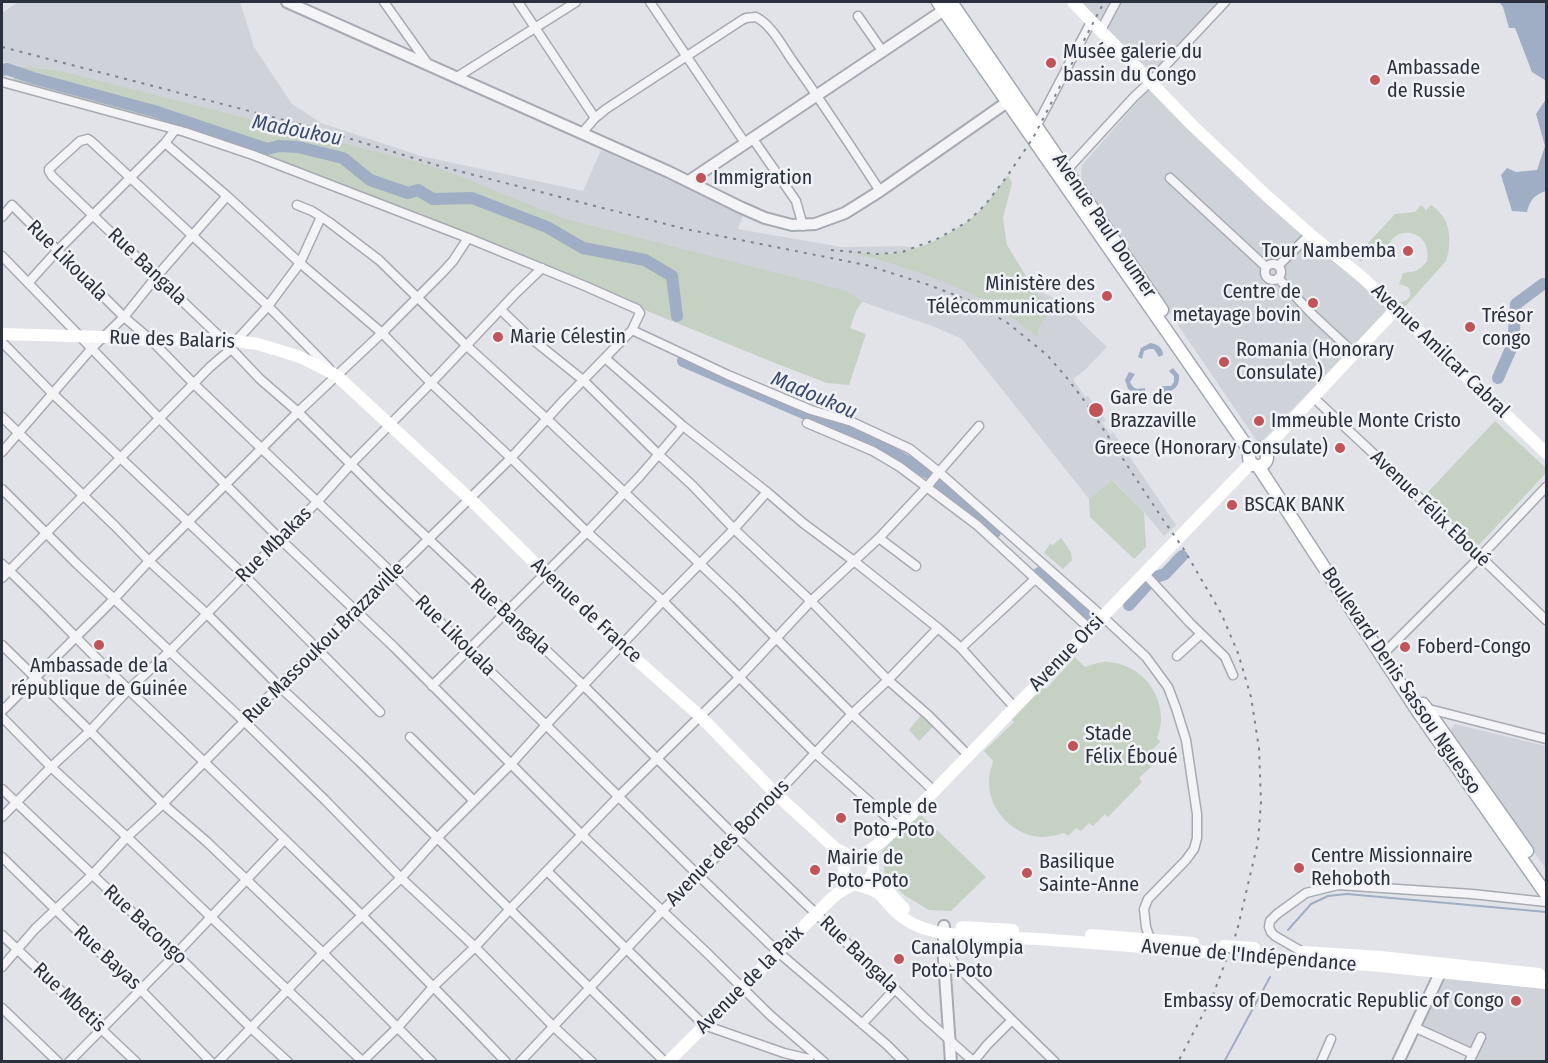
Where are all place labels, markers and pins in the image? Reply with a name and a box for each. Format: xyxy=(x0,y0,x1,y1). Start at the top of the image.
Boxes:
place label: Musée galerie du bassin du Congo xyxy=(1063,40,1202,87)
marker: Musée galerie du bassin du Congo xyxy=(1044,56,1058,70)
place label: Ambassade de Russie xyxy=(1387,56,1480,103)
marker: Ambassade de Russie xyxy=(1368,73,1382,87)
place label: Immigration xyxy=(713,166,812,190)
marker: Immigration xyxy=(694,171,708,185)
place label: Tour Nambemba xyxy=(1262,239,1396,263)
marker: Tour Nambemba xyxy=(1401,244,1415,258)
place label: Ministère des Télécommunications xyxy=(927,272,1095,319)
place label: Centre de metayage bovin xyxy=(1172,280,1301,327)
marker: Ministère des Télécommunications xyxy=(1100,289,1114,303)
marker: Centre de metayage bovin xyxy=(1306,296,1320,310)
place label: Trésor congo xyxy=(1482,304,1533,351)
marker: Trésor congo xyxy=(1463,320,1477,334)
place label: Marie Célestin xyxy=(510,325,626,349)
marker: Marie Célestin xyxy=(491,330,505,344)
place label: Romania (Honorary Consulate) xyxy=(1236,338,1394,385)
marker: Romania (Honorary Consulate) xyxy=(1217,355,1231,369)
place label: Gare de Brazzaville xyxy=(1110,386,1196,433)
marker: Gare de Brazzaville xyxy=(1087,401,1105,419)
place label: Immeuble Monte Cristo xyxy=(1271,409,1461,433)
marker: Immeuble Monte Cristo xyxy=(1252,414,1266,428)
place label: Greece (Honorary Consulate) xyxy=(1094,436,1328,460)
marker: Greece (Honorary Consulate) xyxy=(1333,441,1347,455)
place label: BSCAK BANK xyxy=(1244,493,1344,517)
marker: BSCAK BANK xyxy=(1225,498,1239,512)
place label: Foberd-Congo xyxy=(1417,635,1531,659)
marker: Ambassade de la république de Guinée xyxy=(92,638,106,652)
marker: Foberd-Congo xyxy=(1398,640,1412,654)
place label: Ambassade de la république de Guinée xyxy=(11,654,187,701)
place label: Stade Félix Éboué xyxy=(1085,722,1178,769)
marker: Stade Félix Éboué xyxy=(1066,739,1080,753)
place label: Temple de Poto-Poto xyxy=(853,795,937,842)
marker: Temple de Poto-Poto xyxy=(834,811,848,825)
place label: Centre Missionnaire Rehoboth xyxy=(1311,844,1473,891)
place label: Mairie de Poto-Poto xyxy=(827,846,909,893)
place label: Basilique Sainte-Anne xyxy=(1039,850,1139,897)
marker: Centre Missionnaire Rehoboth xyxy=(1292,861,1306,875)
marker: Mairie de Poto-Poto xyxy=(808,863,822,877)
marker: Basilique Sainte-Anne xyxy=(1020,866,1034,880)
place label: CanalOlympia Poto-Poto xyxy=(911,936,1024,983)
marker: CanalOlympia Poto-Poto xyxy=(892,952,906,966)
place label: Embassy of Democratic Republic of Congo xyxy=(1163,989,1504,1013)
marker: Embassy of Democratic Republic of Congo xyxy=(1509,994,1523,1008)

